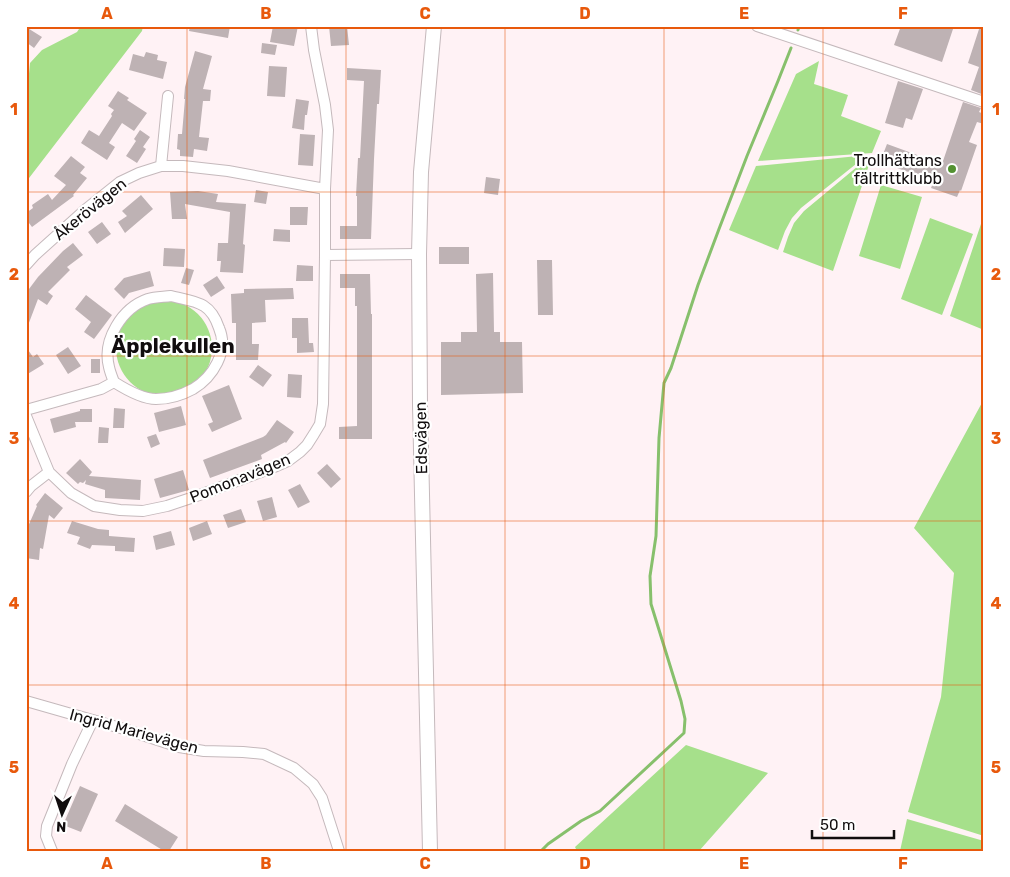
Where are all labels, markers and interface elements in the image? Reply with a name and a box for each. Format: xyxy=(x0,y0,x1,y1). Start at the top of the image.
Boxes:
text: A xyxy=(101,4,113,23)
text: B xyxy=(260,4,272,23)
text: C xyxy=(419,4,431,23)
text: D xyxy=(579,4,591,23)
text: E xyxy=(739,4,749,23)
text: F xyxy=(898,4,908,23)
text: 1 xyxy=(10,100,18,119)
text: 1 xyxy=(992,100,1000,119)
place label: Trollhättans fältrittklubb xyxy=(853,151,942,188)
marker: Trollhättans fältrittklubb xyxy=(946,163,958,175)
street label: Åkerövägen xyxy=(50,174,130,244)
text: 2 xyxy=(9,265,19,284)
text: 2 xyxy=(991,265,1001,284)
district label: Äpplekullen xyxy=(111,333,235,358)
street label: Edsvägen xyxy=(411,402,431,474)
text: 3 xyxy=(9,429,19,448)
text: 3 xyxy=(991,429,1001,448)
street label: Pomonavägen xyxy=(187,449,293,507)
text: 4 xyxy=(9,594,20,613)
text: 4 xyxy=(991,594,1002,613)
street label: Ingrid Marievägen xyxy=(67,705,201,757)
text: 5 xyxy=(9,758,19,777)
text: 5 xyxy=(991,758,1001,777)
north arrow xyxy=(38,790,88,840)
scale bar xyxy=(812,807,895,839)
text: 50 m xyxy=(820,816,855,834)
text: N xyxy=(56,818,67,835)
text: A xyxy=(101,854,113,873)
text: B xyxy=(260,854,272,873)
text: C xyxy=(419,854,431,873)
text: D xyxy=(579,854,591,873)
text: E xyxy=(739,854,749,873)
text: F xyxy=(898,854,908,873)

